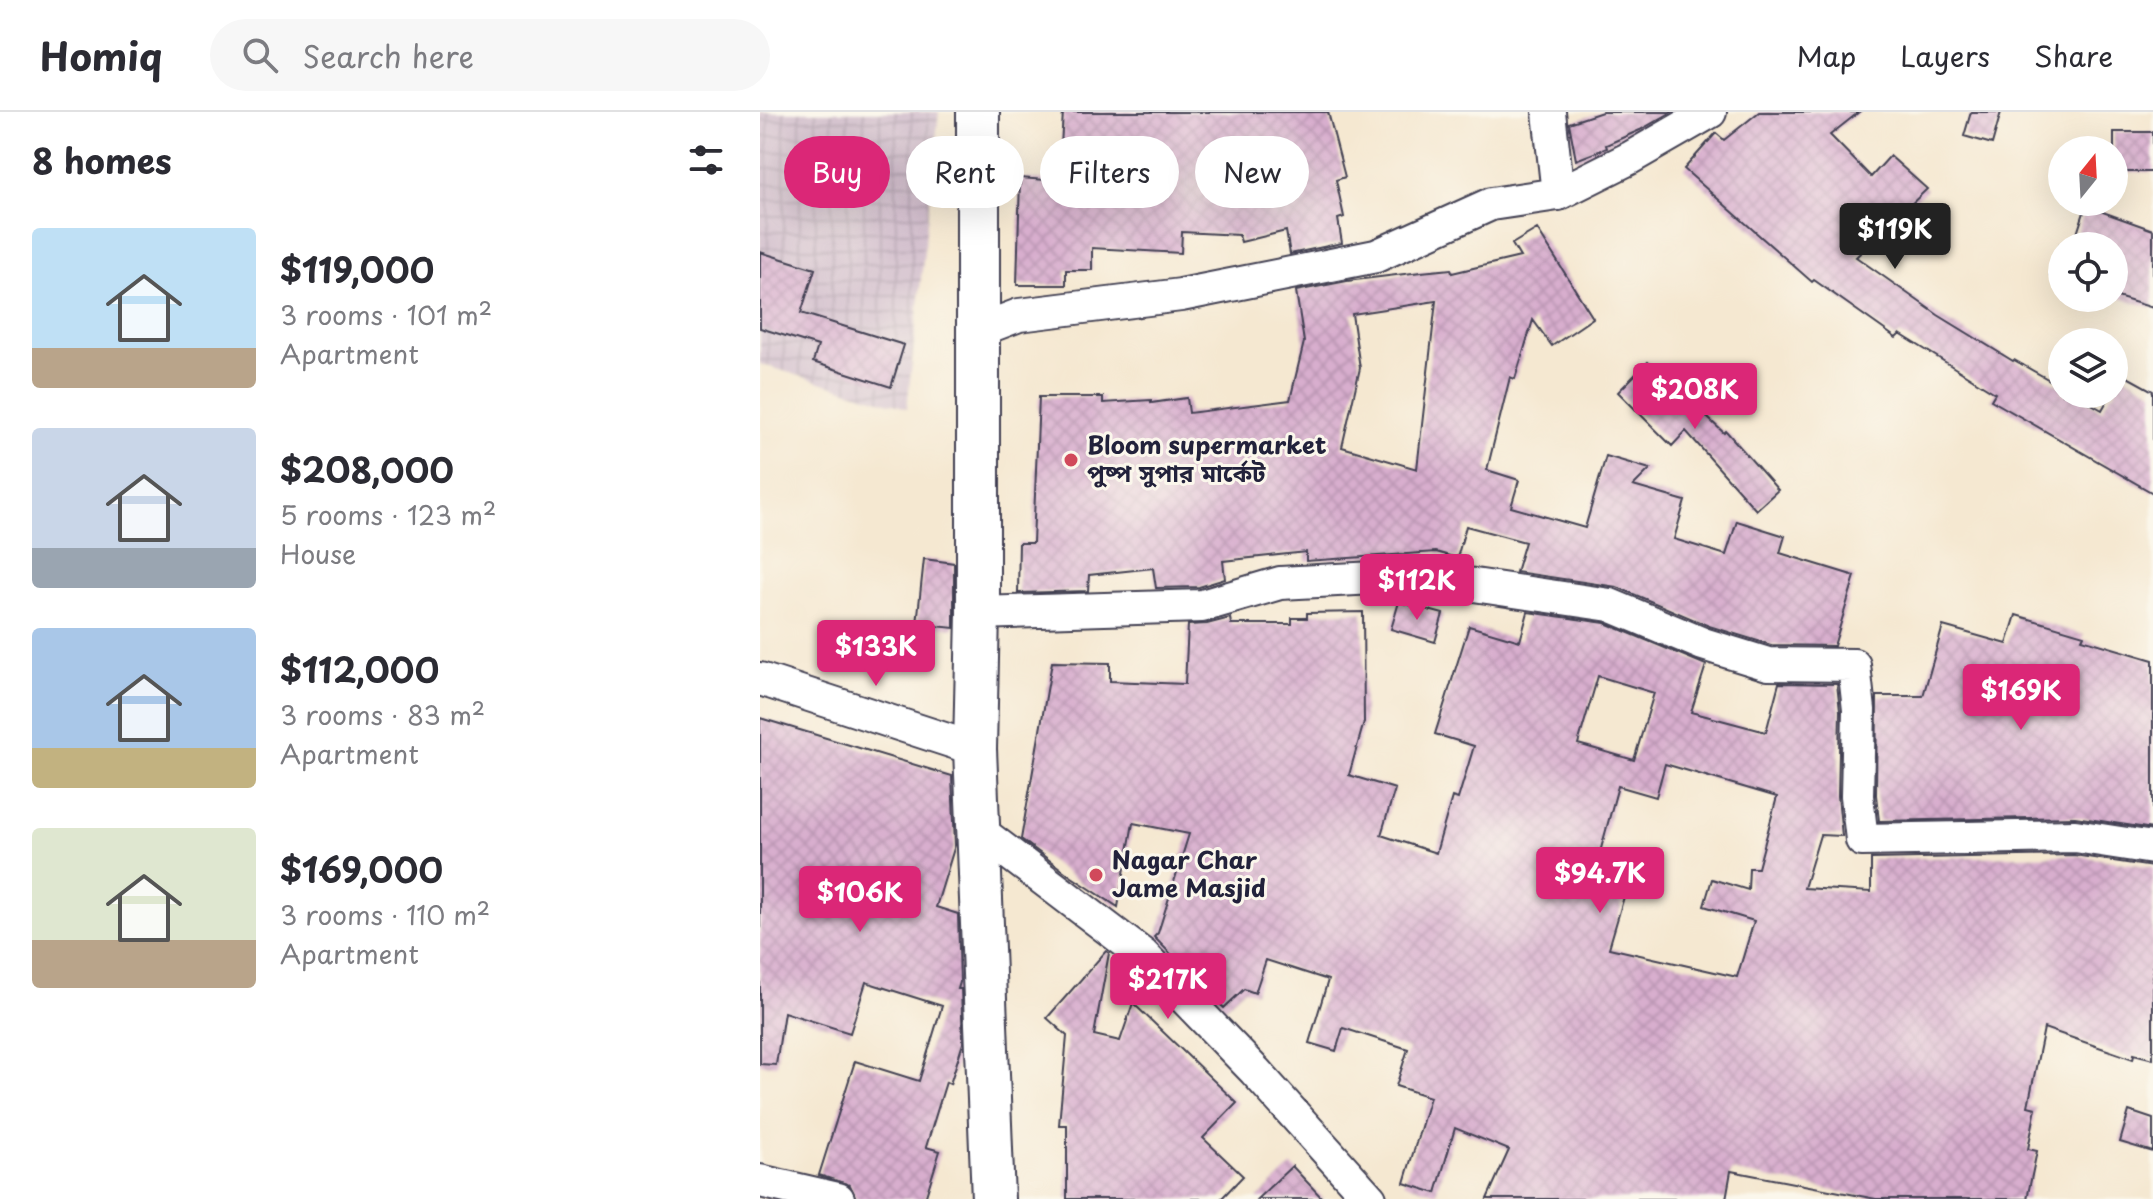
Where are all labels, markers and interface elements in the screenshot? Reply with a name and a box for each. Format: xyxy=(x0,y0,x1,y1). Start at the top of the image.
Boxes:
search box xyxy=(210,19,770,91)
text: Homiq xyxy=(40,27,162,84)
icon: search xyxy=(238,33,282,77)
text: Search here xyxy=(302,33,474,78)
text: Map xyxy=(1796,34,1856,77)
text: Layers xyxy=(1900,34,1990,77)
text: Share xyxy=(2034,34,2113,77)
text: 8 homes xyxy=(32,134,172,186)
chip: Buy xyxy=(784,136,890,208)
chip: Rent xyxy=(906,136,1024,208)
chip: Filters xyxy=(1040,136,1179,208)
chip: New xyxy=(1195,136,1309,208)
north arrow xyxy=(2048,136,2128,216)
map controls xyxy=(2048,136,2128,408)
icon: filters xyxy=(684,138,728,182)
pin: $119K xyxy=(1839,203,1951,271)
text: $119K xyxy=(1858,209,1932,248)
button: locate xyxy=(2048,232,2128,312)
text: $119,000 xyxy=(280,243,434,295)
icon: home xyxy=(96,260,192,356)
text: 3 rooms · 101 m² xyxy=(280,295,492,334)
button: layers xyxy=(2048,328,2128,408)
text: Apartment xyxy=(280,334,419,373)
pin: $208K xyxy=(1639,363,1751,431)
text: $208K xyxy=(1651,369,1739,408)
place label: Bloom supermarket পুষ্প সুপার মার্কেট xyxy=(1087,426,1327,490)
text: $208,000 xyxy=(280,443,454,495)
marker: Bloom supermarket পুষ্প সুপার মার্কেট xyxy=(1062,451,1080,469)
icon: home xyxy=(96,460,192,556)
text: 5 rooms · 123 m² xyxy=(280,495,496,534)
text: House xyxy=(280,534,356,573)
pin: $112K xyxy=(1361,554,1473,622)
text: $112K xyxy=(1378,560,1456,599)
pin: $133K xyxy=(820,620,932,688)
text: $133K xyxy=(835,626,917,665)
text: $112,000 xyxy=(280,643,439,695)
icon: home xyxy=(96,660,192,756)
pin: $169K xyxy=(1965,664,2077,732)
text: $169K xyxy=(1981,670,2061,709)
text: 3 rooms · 83 m² xyxy=(280,695,485,734)
text: Apartment xyxy=(280,734,419,773)
place label: Nagar Char Jame Masjid xyxy=(1112,841,1266,905)
text: $169,000 xyxy=(280,843,443,895)
pin: $94.7K xyxy=(1535,847,1665,915)
text: $94.7K xyxy=(1554,853,1646,892)
icon: home xyxy=(96,860,192,956)
pin: $106K xyxy=(804,866,916,934)
marker: Nagar Char Jame Masjid xyxy=(1087,866,1105,884)
text: $106K xyxy=(817,872,903,911)
text: 3 rooms · 110 m² xyxy=(280,895,490,934)
text: Apartment xyxy=(280,934,419,973)
pin: $217K xyxy=(1112,953,1224,1021)
text: $217K xyxy=(1128,959,1208,998)

